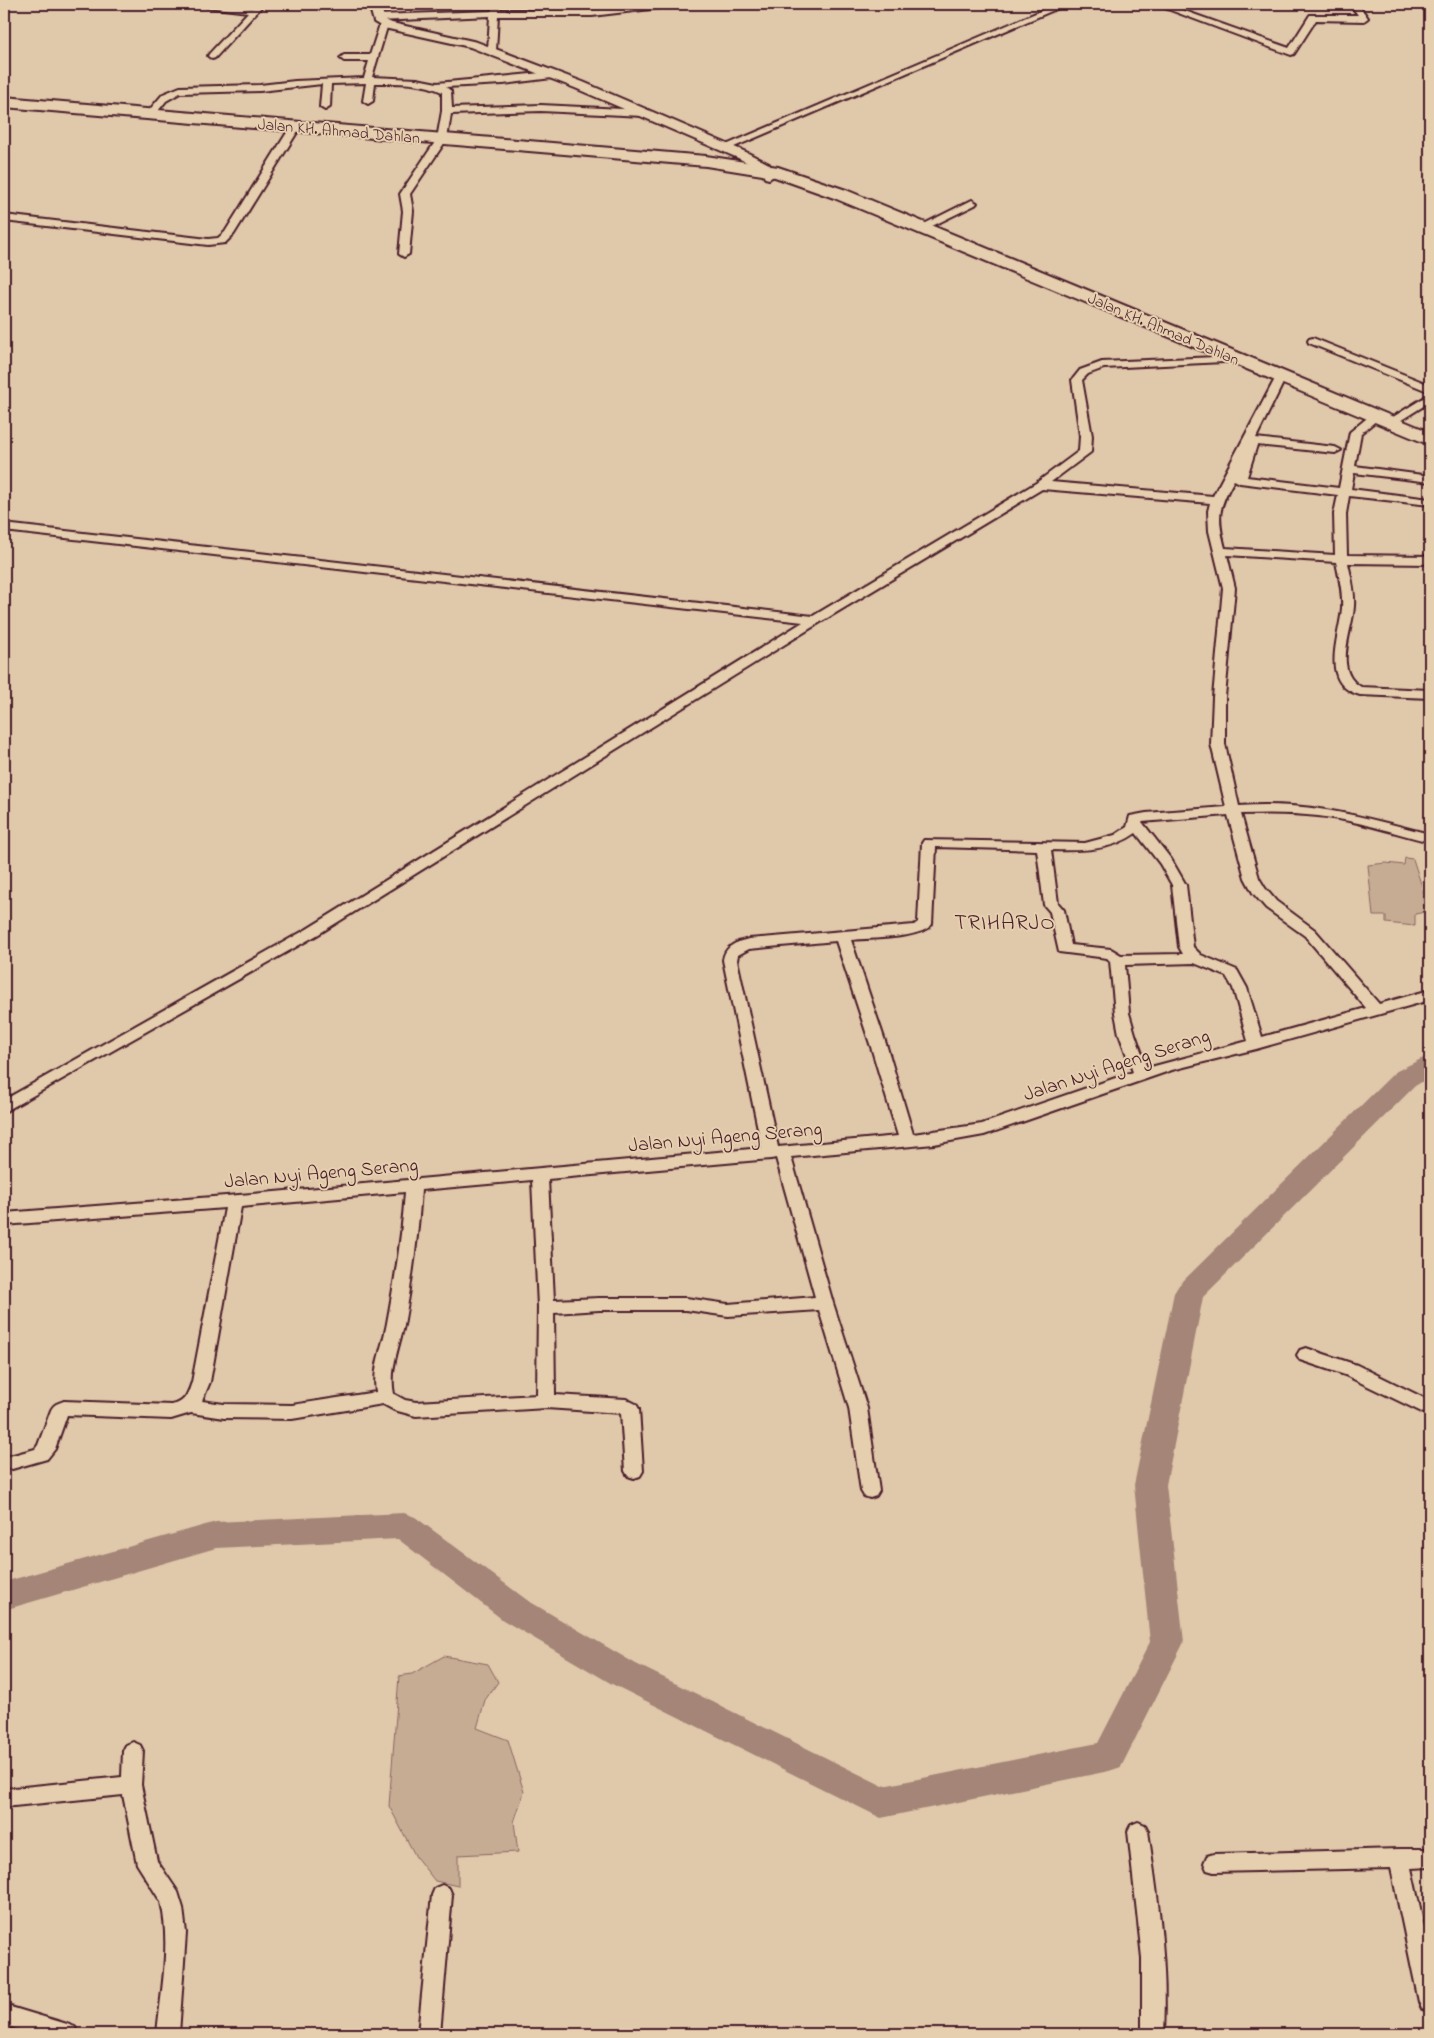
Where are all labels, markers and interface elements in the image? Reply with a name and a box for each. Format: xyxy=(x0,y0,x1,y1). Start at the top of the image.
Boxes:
street label: Jalan KH. Ahmad Dahlan xyxy=(257,113,421,151)
street label: Jalan KH. Ahmad Dahlan xyxy=(1084,287,1243,373)
district label: TRIHARJO xyxy=(954,908,1056,940)
street label: Jalan Nyi Ageng Serang xyxy=(1020,1023,1214,1111)
street label: Jalan Nyi Ageng Serang xyxy=(627,1116,824,1162)
street label: Jalan Nyi Ageng Serang xyxy=(223,1152,420,1198)

